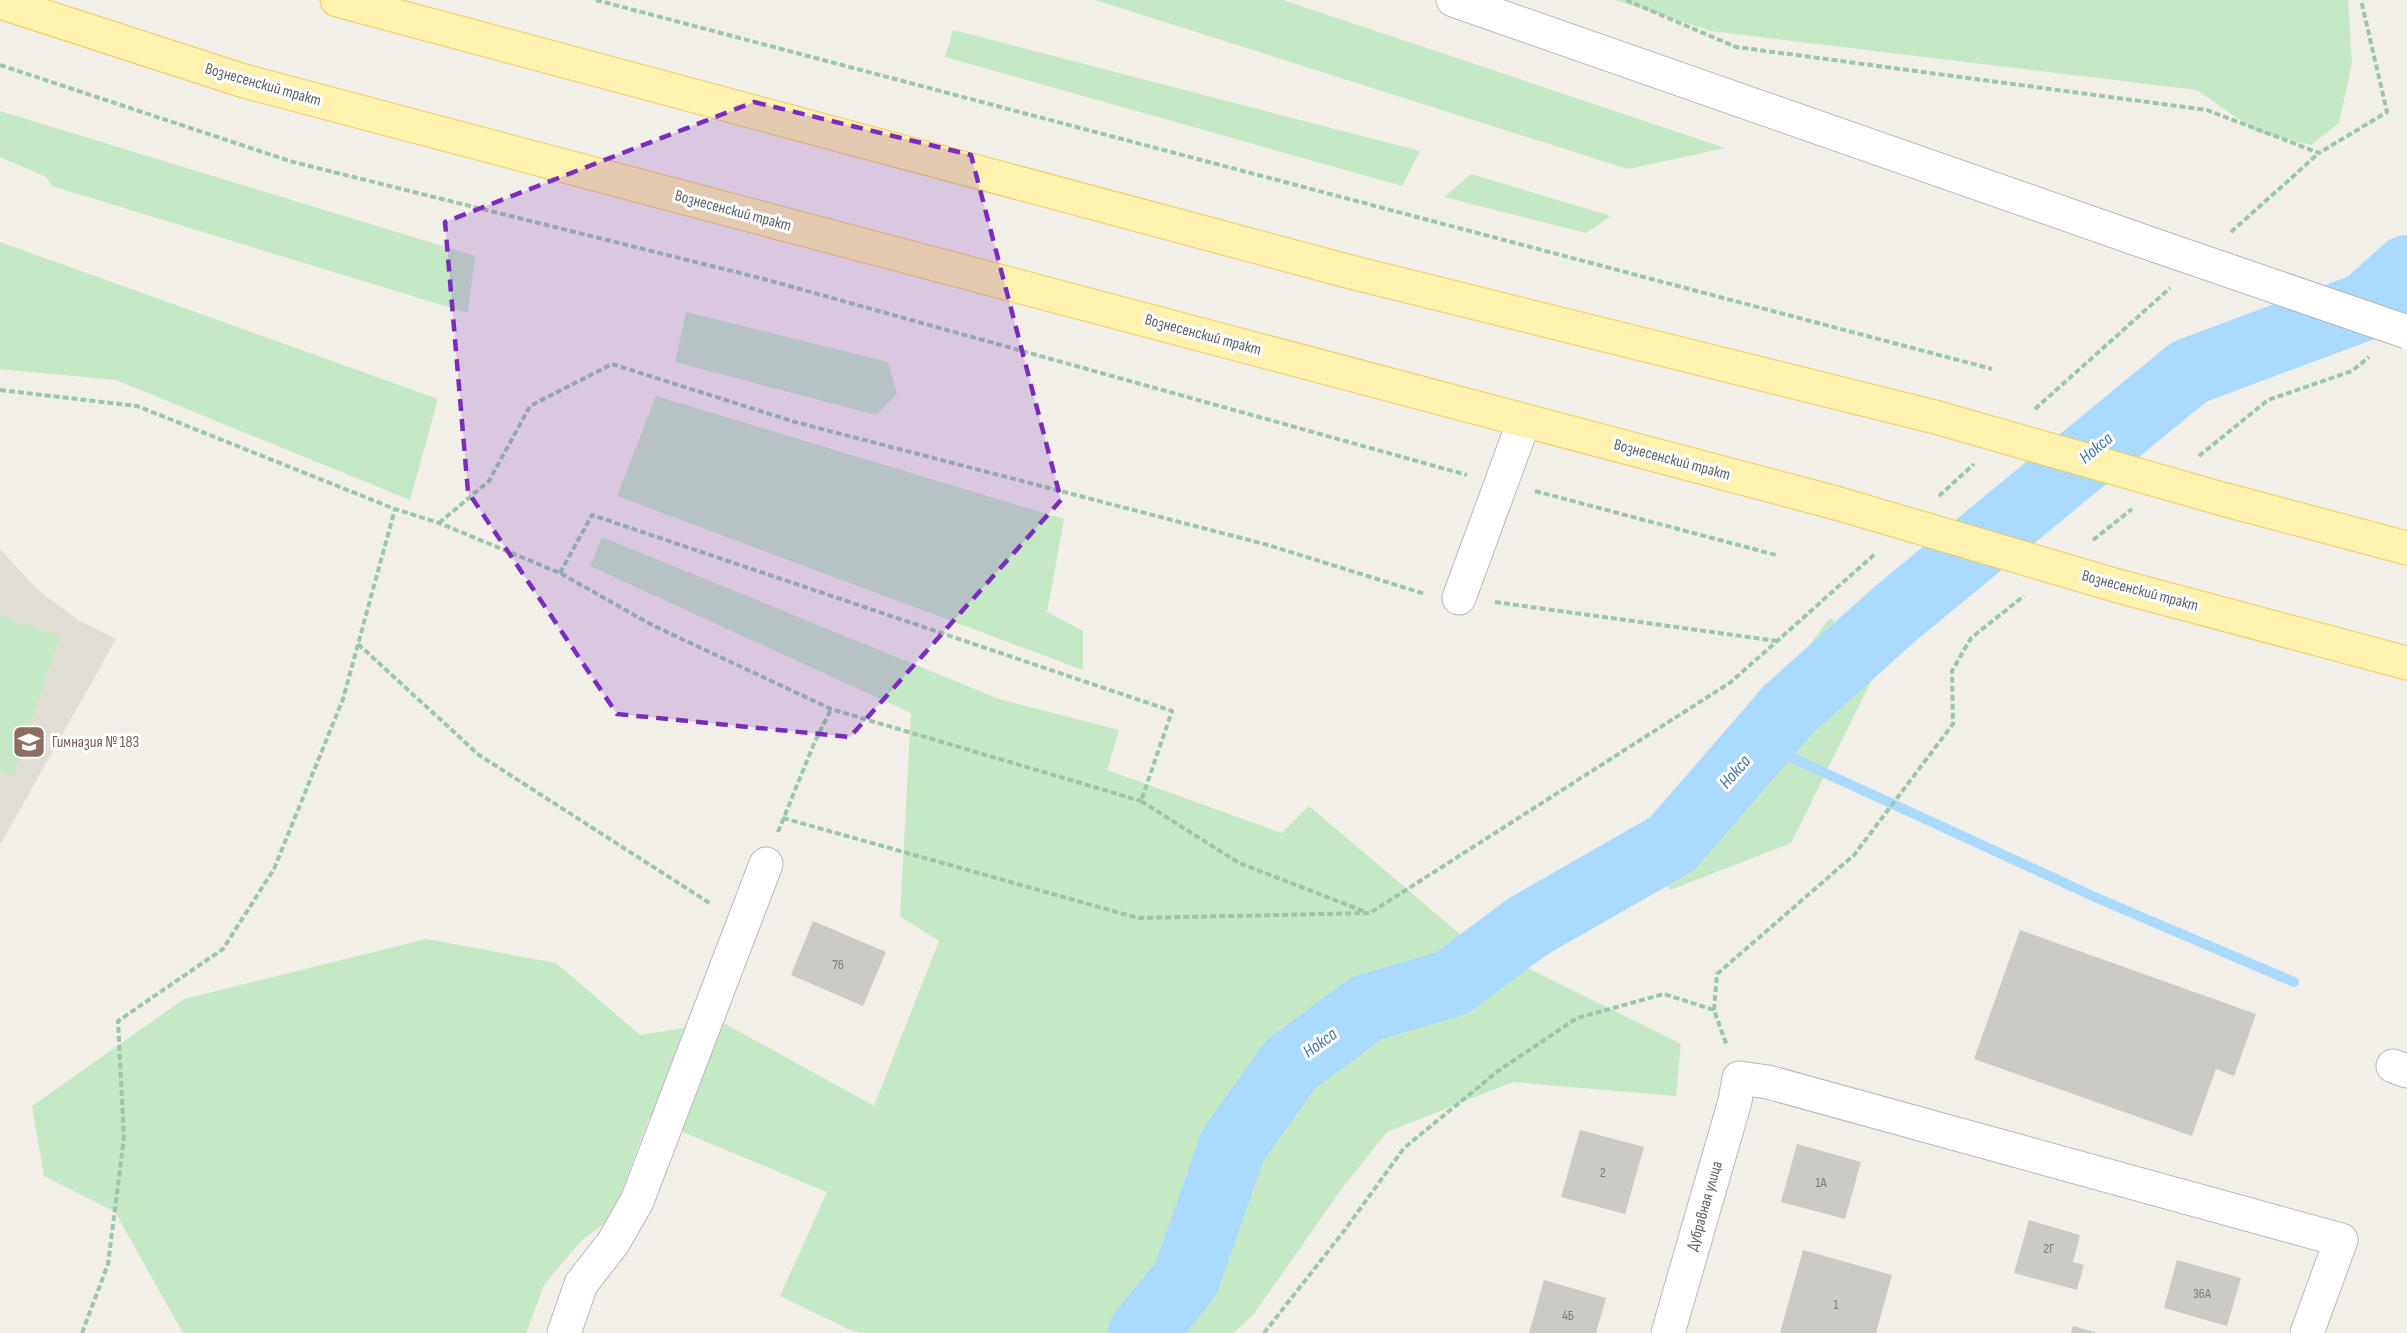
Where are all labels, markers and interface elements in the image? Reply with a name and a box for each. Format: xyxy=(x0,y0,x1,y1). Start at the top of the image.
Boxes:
street label: Вознесенский тракт xyxy=(203,59,323,111)
street label: Вознесенский тракт xyxy=(673,186,793,236)
street label: Вознесенский тракт xyxy=(1143,310,1263,360)
water label: Нокса xyxy=(2075,428,2118,468)
street label: Вознесенский тракт xyxy=(1612,435,1732,485)
street label: Вознесенский тракт xyxy=(2080,566,2200,616)
school or university icon: Гимназия № 183 xyxy=(11,724,47,760)
place label: Гимназия № 183 xyxy=(52,733,139,752)
water label: Нокса xyxy=(1715,751,1756,793)
house number: 76 xyxy=(832,956,844,973)
water label: Нокса xyxy=(1299,1023,1342,1062)
street label: Дубравная улица xyxy=(1683,1159,1727,1253)
house number: 2 xyxy=(1600,1164,1606,1181)
house number: 1А xyxy=(1815,1174,1828,1191)
house number: 2Г xyxy=(2044,1240,2054,1257)
house number: 36А xyxy=(2193,1285,2212,1302)
house number: 1 xyxy=(1834,1296,1839,1313)
house number: 4Б xyxy=(1562,1307,1574,1324)

